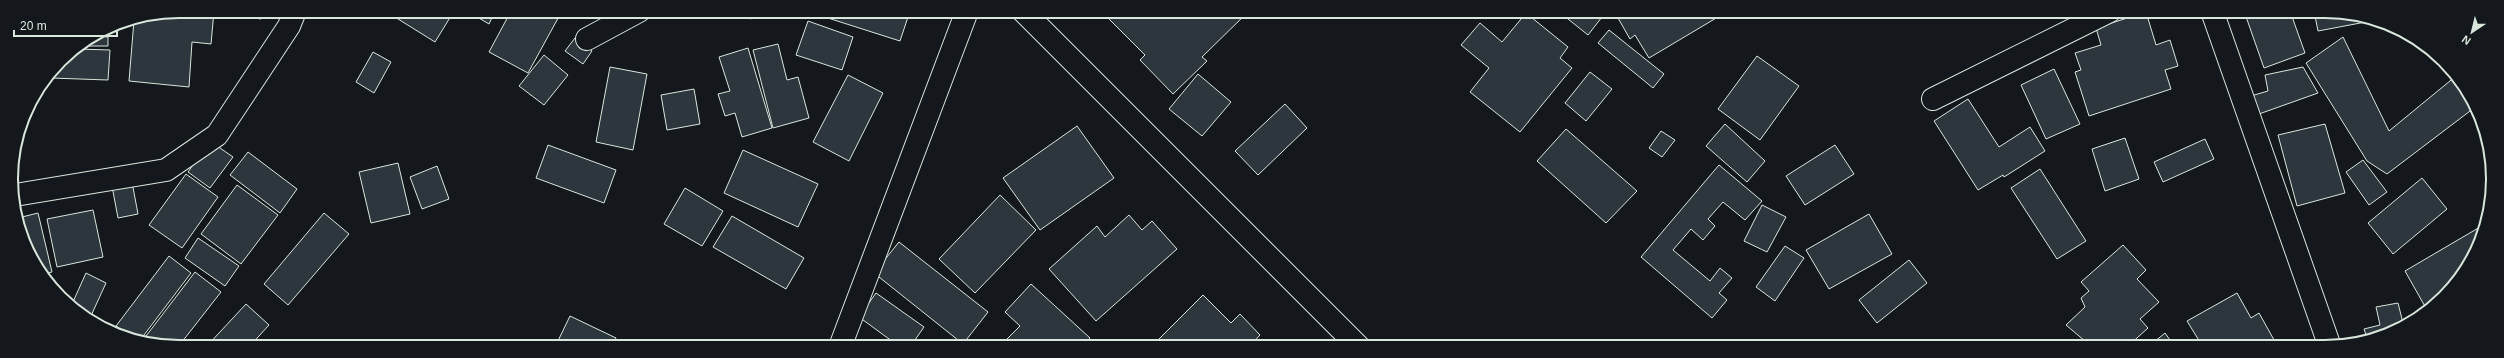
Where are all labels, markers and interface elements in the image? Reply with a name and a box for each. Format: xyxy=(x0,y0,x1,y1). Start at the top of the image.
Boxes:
scale bar xyxy=(14,12,117,38)
north arrow xyxy=(2452,12,2492,52)
text: 20 m xyxy=(20,19,47,33)
text: N xyxy=(2460,33,2473,47)

